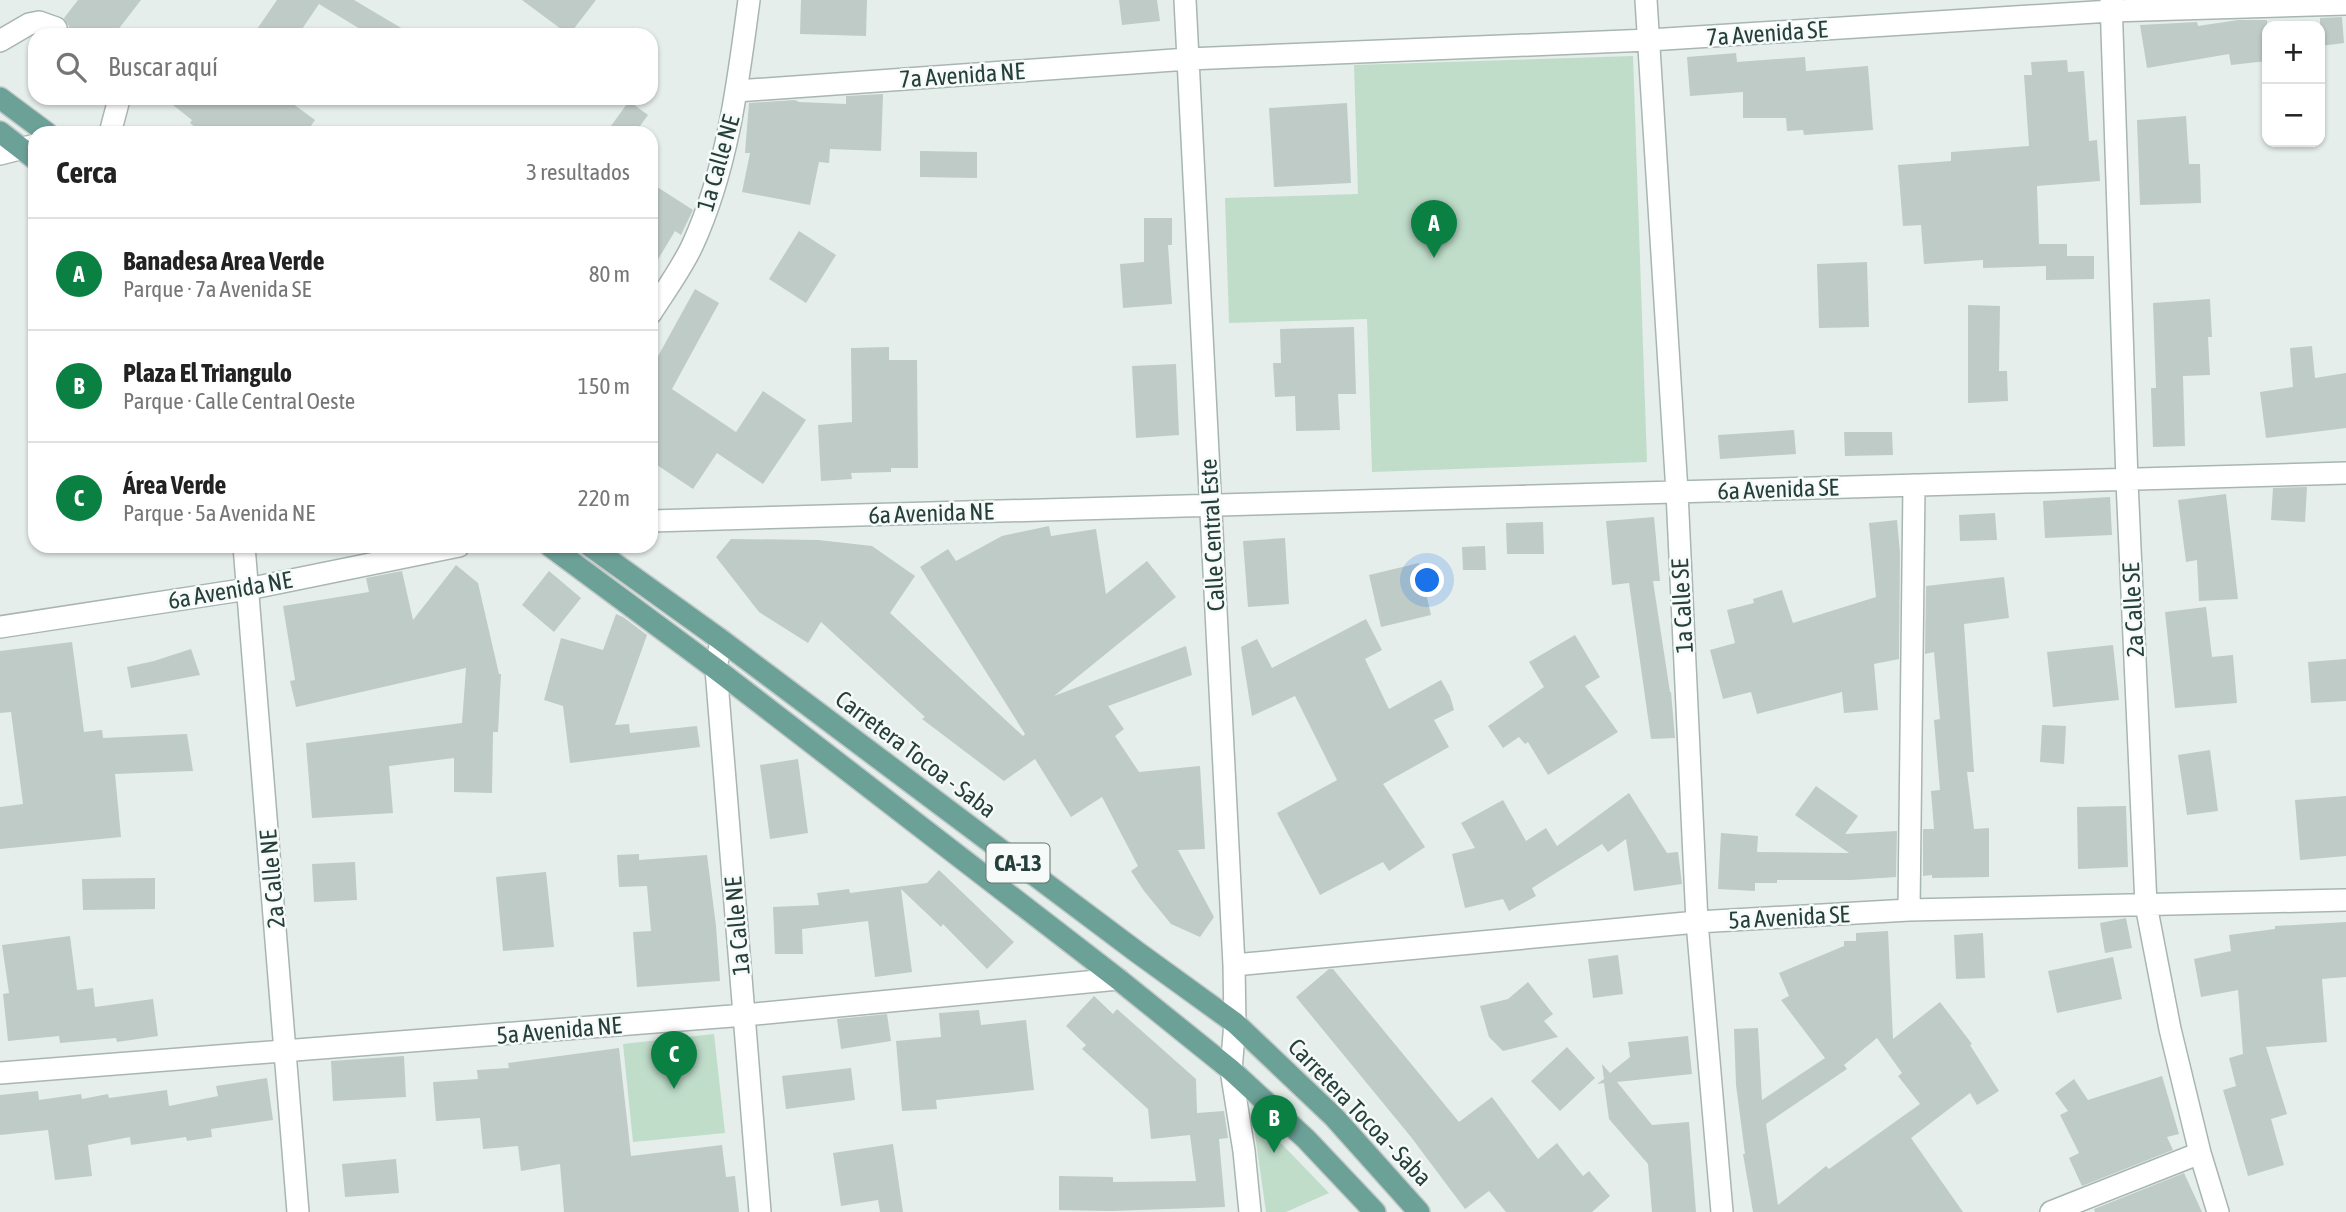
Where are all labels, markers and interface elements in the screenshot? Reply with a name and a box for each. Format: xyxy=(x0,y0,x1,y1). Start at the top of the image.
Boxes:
street label: 7a Avenida SE xyxy=(1706,15,1828,51)
map controls xyxy=(2262,21,2325,147)
button: + xyxy=(2262,21,2325,84)
search box xyxy=(28,28,658,105)
icon: search xyxy=(52,48,90,86)
text: Buscar aquí xyxy=(108,52,218,82)
street label: 7a Avenida NE xyxy=(899,57,1025,93)
button: − xyxy=(2262,84,2325,147)
street label: 1a Calle NE xyxy=(691,112,745,214)
text: Cerca xyxy=(56,155,117,189)
text: 3 resultados xyxy=(526,159,630,185)
pin: A xyxy=(1411,200,1457,258)
text: Banadesa Area Verde xyxy=(123,246,325,276)
text: A xyxy=(73,261,85,287)
text: 80 m xyxy=(589,261,630,287)
text: Parque · 7a Avenida SE xyxy=(123,276,311,302)
text: Plaza El Triangulo xyxy=(123,358,292,388)
text: B xyxy=(74,373,84,399)
text: 150 m xyxy=(578,373,630,399)
text: Parque · Calle Central Oeste xyxy=(123,388,355,414)
street label: Calle Central Este xyxy=(1195,458,1229,612)
text: Área Verde xyxy=(123,470,226,500)
street label: 6a Avenida SE xyxy=(1717,473,1839,505)
text: C xyxy=(74,485,84,511)
text: 220 m xyxy=(578,485,630,511)
street label: 6a Avenida NE xyxy=(868,497,994,529)
text: Parque · 5a Avenida NE xyxy=(123,500,315,526)
street label: 1a Calle SE xyxy=(1666,558,1698,654)
street label: 2a Calle SE xyxy=(2117,562,2149,658)
your location xyxy=(1410,563,1444,597)
street label: 6a Avenida NE xyxy=(166,566,294,614)
street label: Carretera Tocoa - Saba xyxy=(831,685,1001,823)
street label: 2a Calle NE xyxy=(254,829,290,929)
road number: CA-13 xyxy=(986,844,1050,883)
street label: 1a Calle NE xyxy=(719,876,755,976)
street label: 5a Avenida SE xyxy=(1728,900,1850,934)
street label: 5a Avenida NE xyxy=(495,1011,623,1049)
pin: C xyxy=(651,1031,697,1089)
street label: Carretera Tocoa - Saba xyxy=(1283,1033,1437,1191)
pin: B xyxy=(1251,1095,1297,1153)

